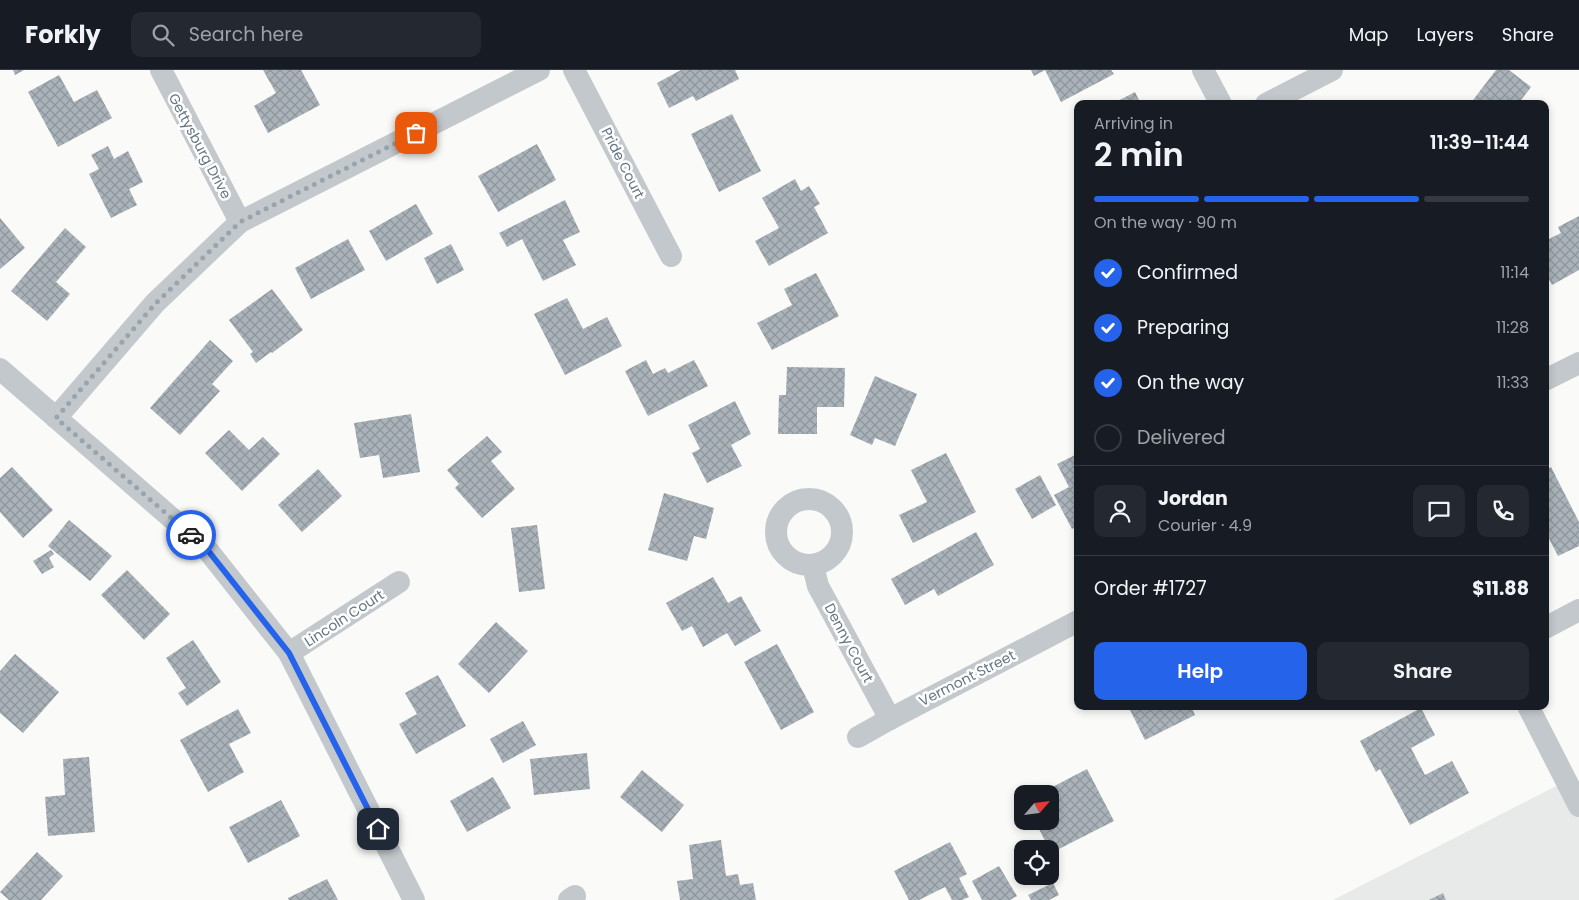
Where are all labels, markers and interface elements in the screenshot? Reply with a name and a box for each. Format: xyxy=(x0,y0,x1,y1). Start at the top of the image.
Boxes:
search box xyxy=(131,12,481,57)
text: Forkly xyxy=(25,18,101,51)
icon: search xyxy=(149,21,177,49)
text: Search here xyxy=(189,21,303,48)
text: Map xyxy=(1349,22,1389,47)
text: Layers xyxy=(1417,22,1474,47)
text: Share xyxy=(1502,22,1554,47)
street label: Gettysburg Drive xyxy=(164,90,236,203)
pin xyxy=(395,112,437,154)
text: Arriving in xyxy=(1094,112,1173,135)
icon: bag xyxy=(402,119,430,147)
street label: Pride Court xyxy=(596,124,650,202)
text: 11:39–11:44 xyxy=(1430,129,1529,156)
text: 2 min xyxy=(1094,132,1184,177)
text: On the way · 90 m xyxy=(1094,211,1237,234)
icon: check xyxy=(1094,259,1122,287)
text: Confirmed xyxy=(1137,259,1238,286)
text: 11:14 xyxy=(1500,261,1529,284)
icon: check xyxy=(1094,314,1122,342)
text: Preparing xyxy=(1137,314,1229,341)
text: 11:28 xyxy=(1496,316,1529,339)
icon: check xyxy=(1094,369,1122,397)
text: On the way xyxy=(1137,369,1244,396)
text: 11:33 xyxy=(1497,371,1529,394)
text: Delivered xyxy=(1137,424,1226,451)
button: person xyxy=(1094,485,1146,537)
text: Jordan xyxy=(1158,485,1228,512)
button: chat xyxy=(1413,485,1465,537)
button: phone xyxy=(1477,485,1529,537)
courier xyxy=(166,510,216,560)
text: Courier · 4.9 xyxy=(1158,514,1252,537)
icon: car xyxy=(177,521,205,549)
text: Order #1727 xyxy=(1094,575,1207,602)
text: $11.88 xyxy=(1472,575,1529,602)
street label: Lincoln Court xyxy=(300,585,388,651)
street label: Denny Court xyxy=(820,600,878,686)
button: Help xyxy=(1094,642,1307,700)
button: Share xyxy=(1317,642,1529,700)
street label: Vermont Street xyxy=(915,645,1019,711)
north arrow xyxy=(1014,785,1059,830)
map controls xyxy=(1014,785,1059,885)
pin xyxy=(357,808,399,850)
icon: home xyxy=(364,815,392,843)
button: locate xyxy=(1014,840,1059,885)

